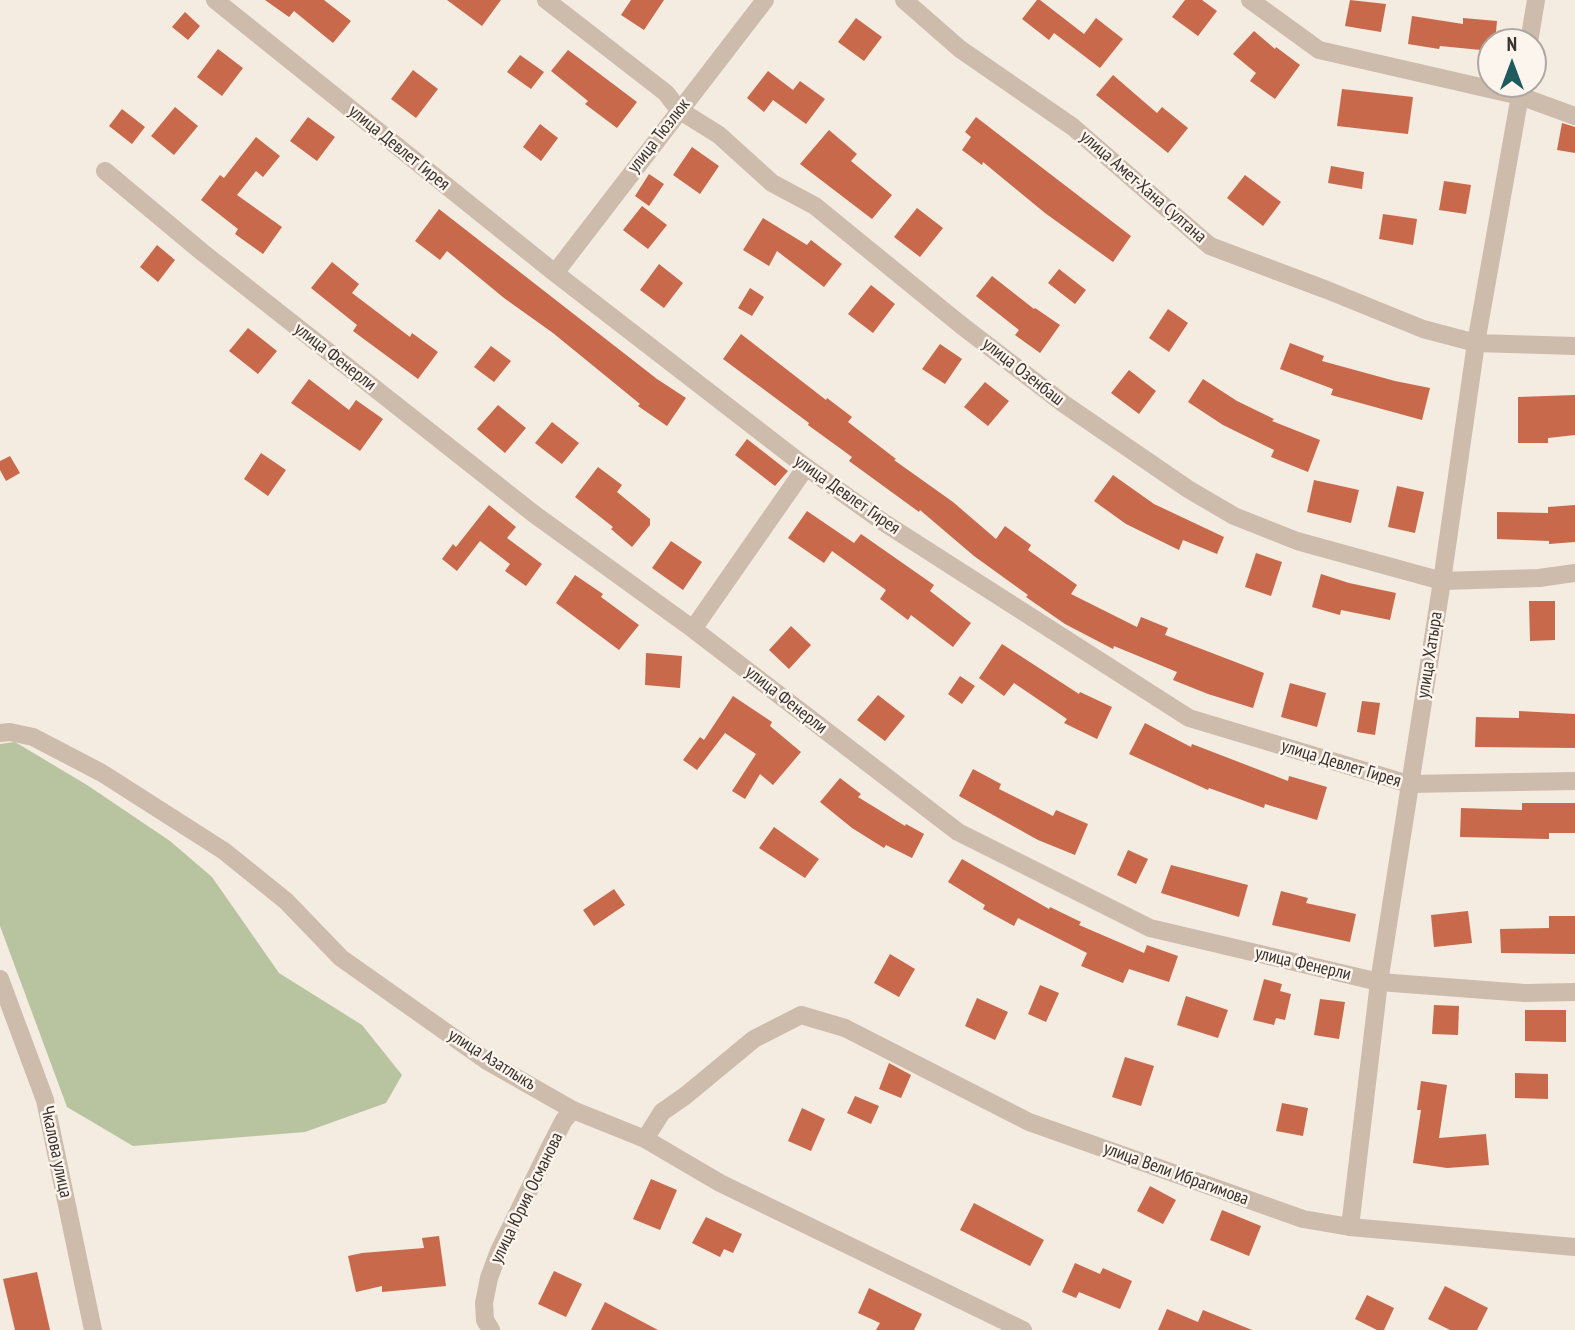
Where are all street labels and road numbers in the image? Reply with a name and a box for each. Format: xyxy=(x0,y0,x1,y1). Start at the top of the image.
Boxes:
street label: улица Тюзлюк xyxy=(623,94,695,178)
street label: улица Девлет Гирея xyxy=(344,101,454,195)
street label: улица Амет-Хана Султана xyxy=(1075,126,1211,248)
street label: улица Фенерли xyxy=(290,318,380,396)
street label: улица Озенбаш xyxy=(978,333,1068,411)
street label: улица Девлет Гирея xyxy=(790,451,904,539)
street label: улица Хатыра xyxy=(1412,610,1448,700)
street label: улица Фенерли xyxy=(741,661,831,739)
street label: улица Девлет Гирея xyxy=(1278,736,1404,792)
street label: улица Фенерли xyxy=(1253,942,1353,986)
street label: улица Азатлыкъ xyxy=(444,1024,540,1096)
street label: Чкалова улица xyxy=(36,1104,76,1200)
street label: улица Юрия Османова xyxy=(486,1129,568,1267)
street label: улица Вели Ибрагимова xyxy=(1100,1138,1252,1210)

